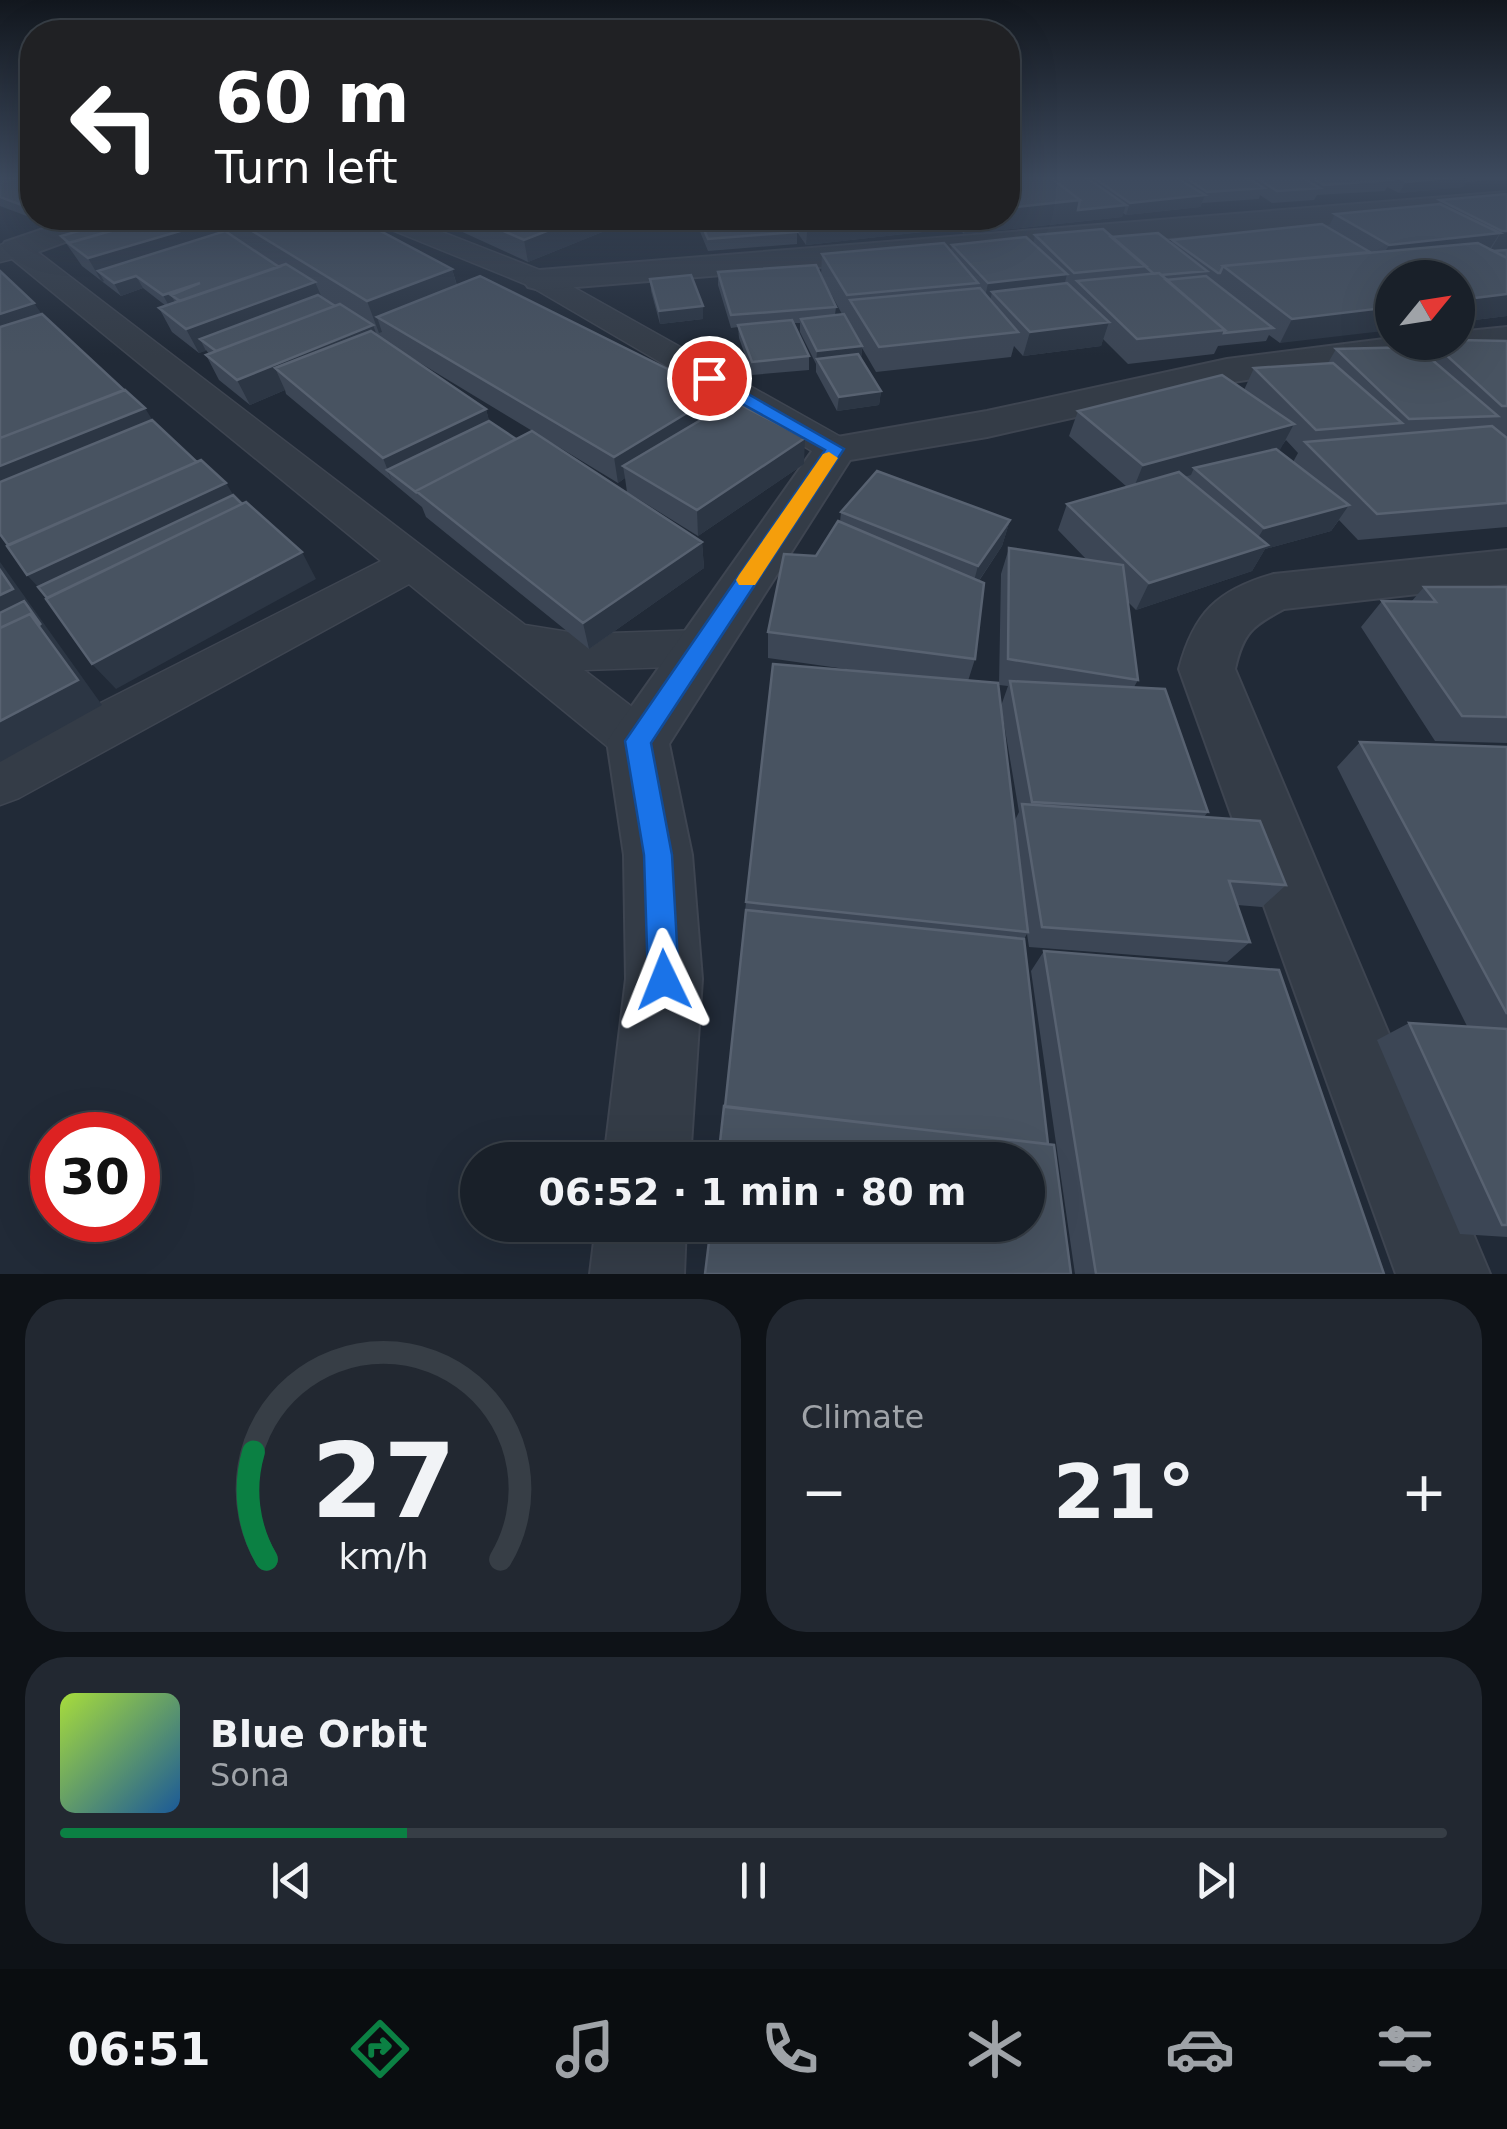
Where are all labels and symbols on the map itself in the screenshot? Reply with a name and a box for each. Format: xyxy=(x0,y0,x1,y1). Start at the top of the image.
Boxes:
north arrow xyxy=(1375,260,1475,360)
pin xyxy=(667,336,752,421)
position arrow xyxy=(612,928,716,1032)
speed limit sign: 30 xyxy=(30,1112,160,1242)

